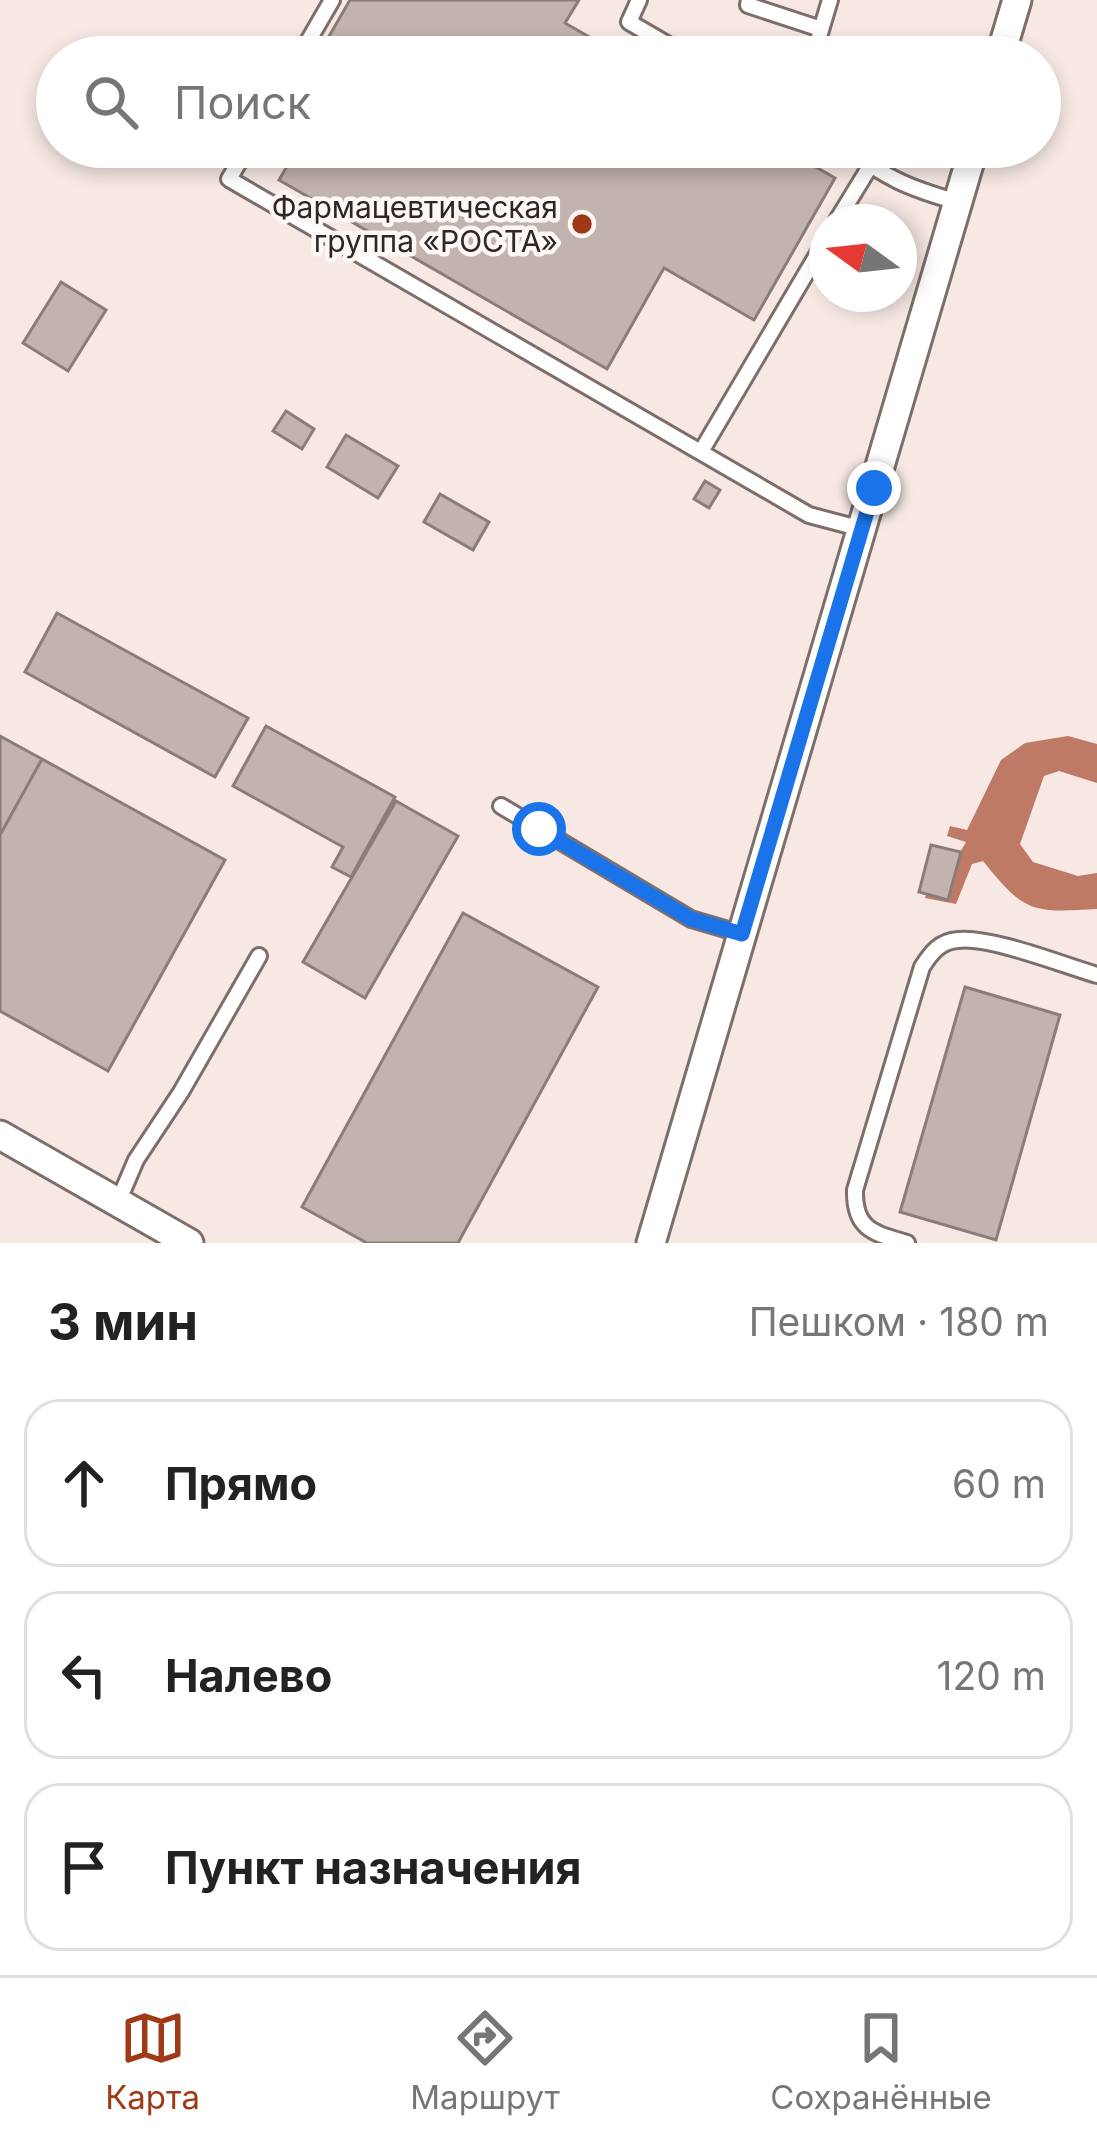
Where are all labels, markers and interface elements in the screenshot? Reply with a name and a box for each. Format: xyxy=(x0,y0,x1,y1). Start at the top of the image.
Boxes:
search box xyxy=(36,36,1061,168)
icon: search xyxy=(78,69,144,135)
text: Поиск xyxy=(174,75,311,130)
place label: Фармацевтическая группа «РОСТА» xyxy=(272,189,558,259)
north arrow xyxy=(809,204,917,312)
marker: Фармацевтическая группа «РОСТА» xyxy=(569,211,595,237)
route end xyxy=(847,461,901,515)
route start xyxy=(512,802,566,856)
text: 3 мин xyxy=(48,1291,198,1352)
text: Пешком · 180 m xyxy=(749,1298,1049,1345)
icon: ahead xyxy=(51,1450,117,1516)
text: Прямо xyxy=(165,1456,317,1511)
text: 60 m xyxy=(952,1460,1046,1507)
icon: left xyxy=(51,1642,117,1708)
text: Налево xyxy=(165,1648,332,1703)
text: 120 m xyxy=(937,1652,1046,1699)
icon: arrive xyxy=(51,1834,117,1900)
text: Пункт назначения xyxy=(165,1840,582,1895)
tab: Карта xyxy=(105,2005,200,2117)
tab: Маршрут xyxy=(410,2005,560,2117)
tab: Сохранённые xyxy=(770,2005,992,2117)

